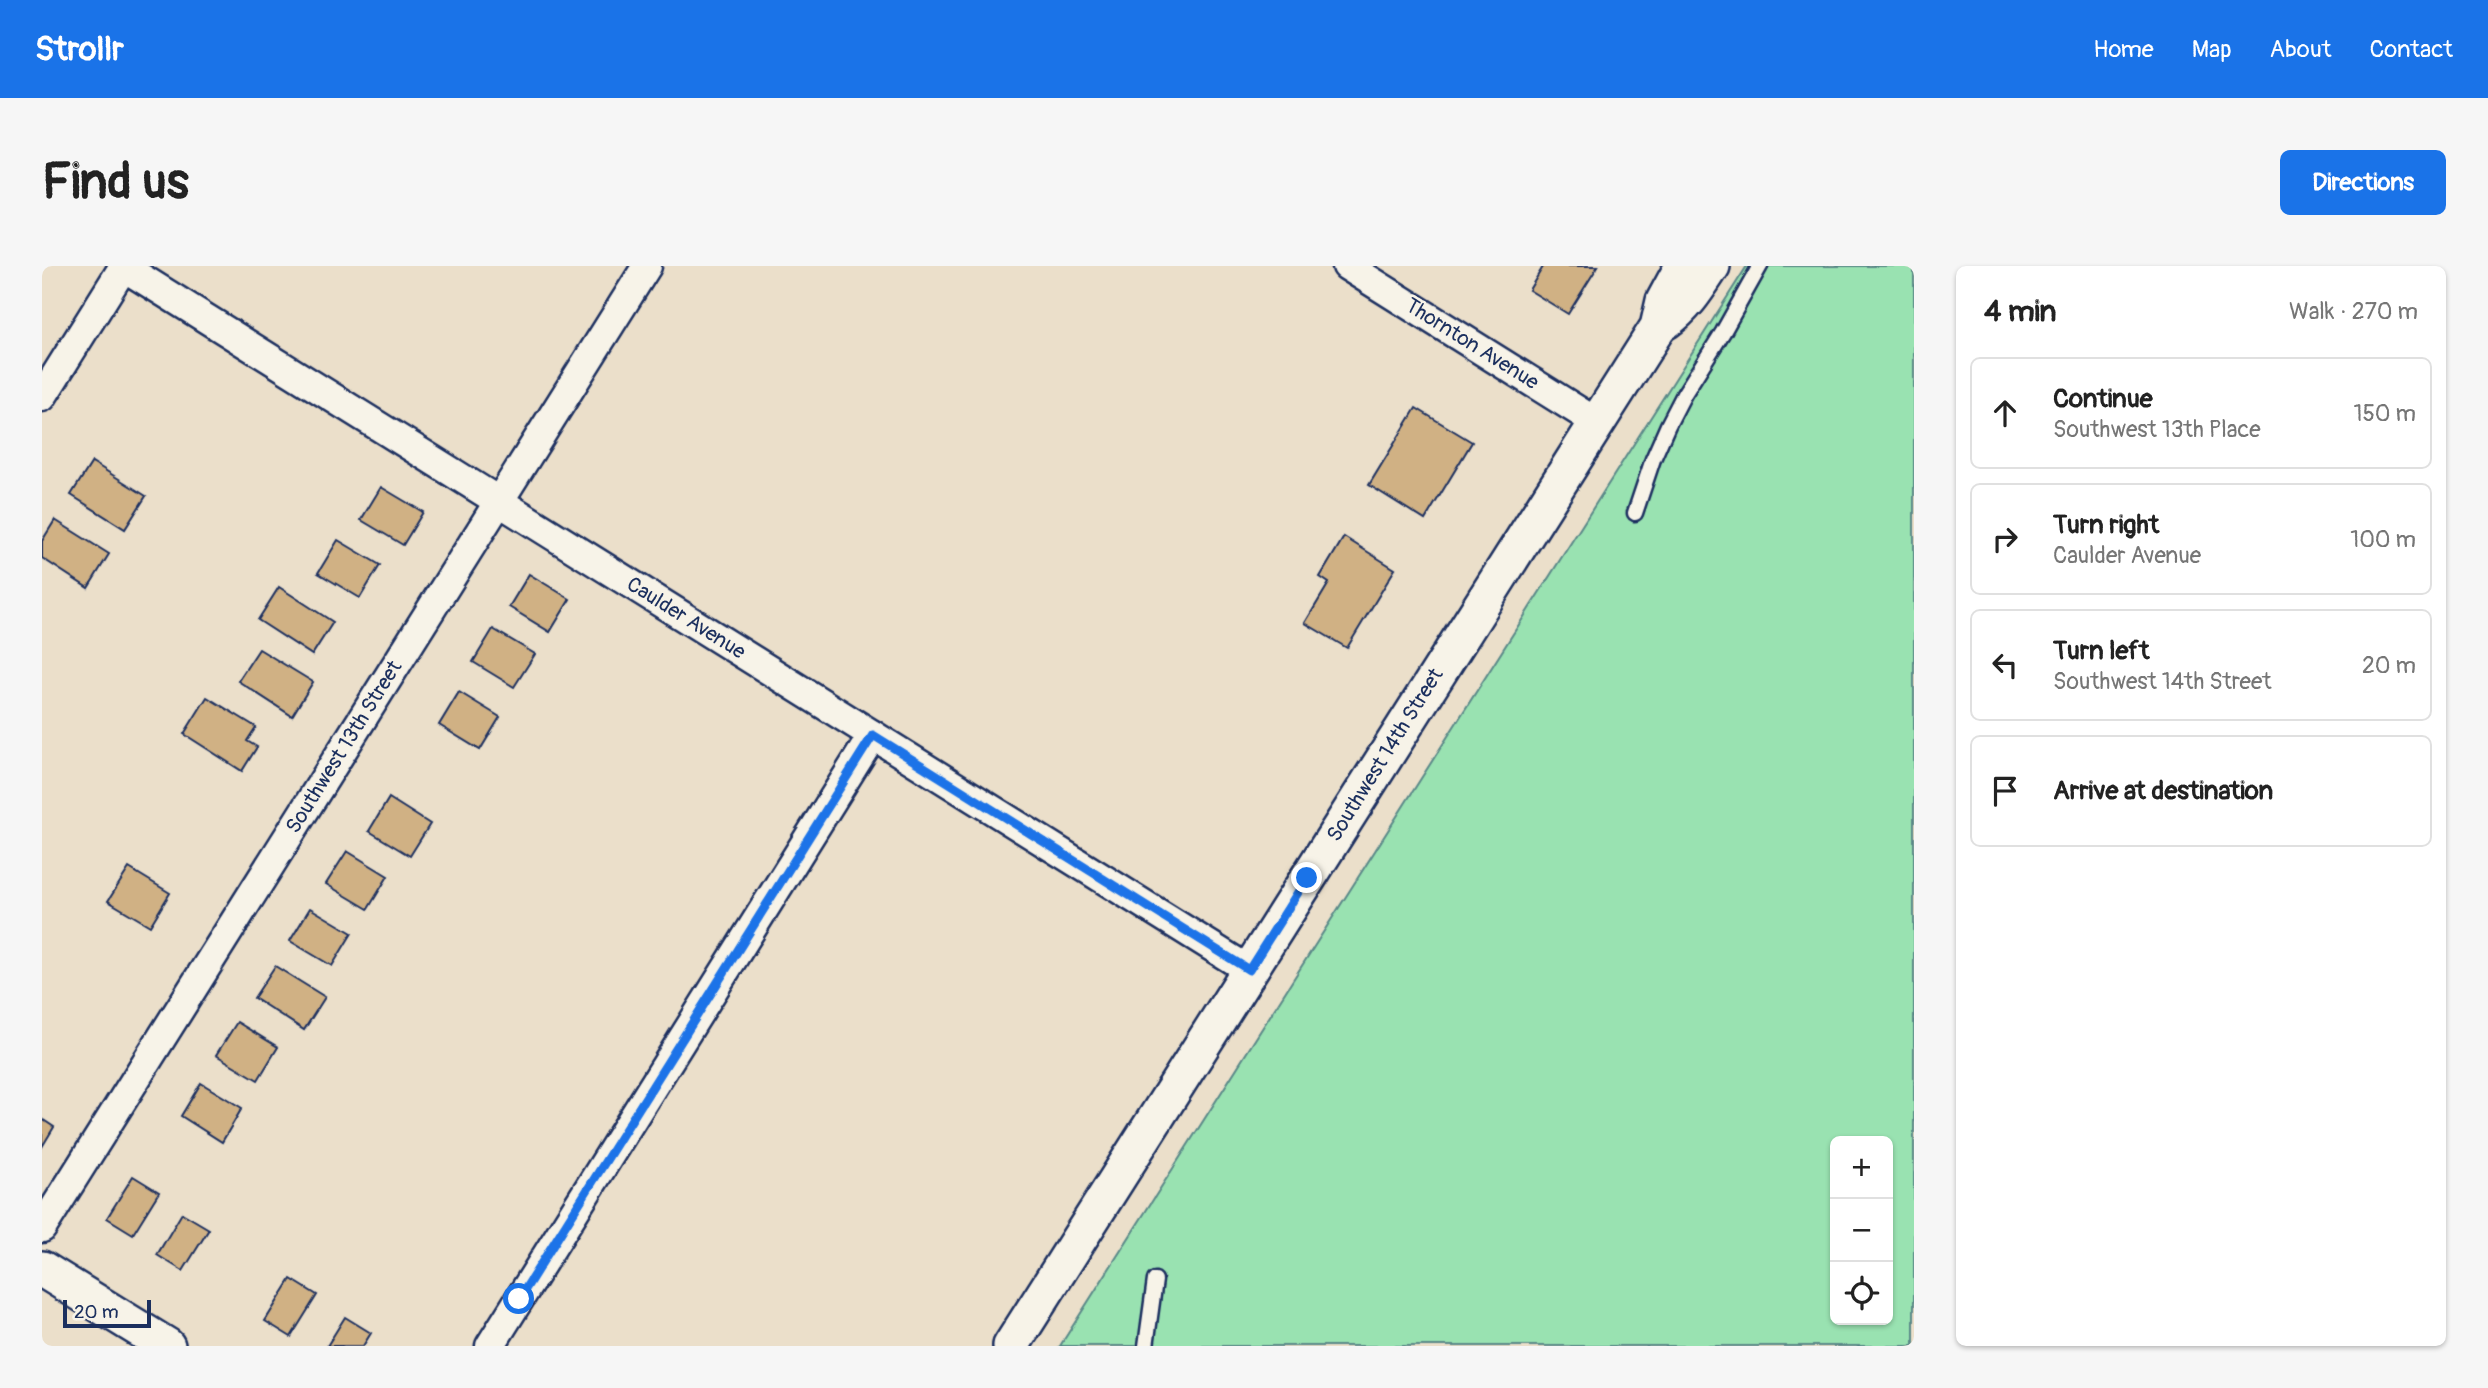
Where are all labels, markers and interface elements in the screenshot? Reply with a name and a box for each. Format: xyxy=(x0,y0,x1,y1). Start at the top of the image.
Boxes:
text: Strollr xyxy=(35,29,124,70)
text: Home xyxy=(2093,35,2154,64)
text: Map xyxy=(2192,35,2232,64)
text: About xyxy=(2270,35,2332,64)
text: Contact xyxy=(2370,35,2453,64)
button: Directions xyxy=(2280,150,2446,215)
text: Find us xyxy=(42,152,189,213)
street label: Thornton Avenue xyxy=(1400,292,1544,396)
text: 4 min xyxy=(1984,293,2057,330)
text: Walk · 270 m xyxy=(2289,297,2418,326)
text: Continue xyxy=(2053,383,2153,415)
icon: ahead xyxy=(1986,394,2024,432)
text: 150 m xyxy=(2353,399,2416,428)
text: Southwest 13th Place xyxy=(2053,415,2261,444)
text: Turn right xyxy=(2053,509,2159,541)
icon: right xyxy=(1986,520,2024,558)
text: 100 m xyxy=(2350,525,2416,554)
text: Caulder Avenue xyxy=(2053,541,2201,570)
street label: Caulder Avenue xyxy=(621,571,751,666)
text: Turn left xyxy=(2053,635,2149,667)
icon: left xyxy=(1986,646,2024,684)
text: 20 m xyxy=(2362,651,2416,680)
street label: Southwest 13th Street xyxy=(280,655,408,839)
street label: Southwest 14th Street xyxy=(1321,663,1450,847)
text: Southwest 14th Street xyxy=(2053,667,2272,696)
icon: arrive xyxy=(1986,772,2024,810)
text: Arrive at destination xyxy=(2053,775,2273,807)
route end xyxy=(1291,862,1322,893)
map controls xyxy=(1830,1136,1893,1325)
button: + xyxy=(1830,1136,1893,1199)
button: − xyxy=(1830,1199,1893,1262)
button: locate xyxy=(1830,1262,1893,1325)
route start xyxy=(503,1283,534,1314)
scale bar xyxy=(63,1297,150,1329)
text: 20 m xyxy=(74,1300,119,1324)

